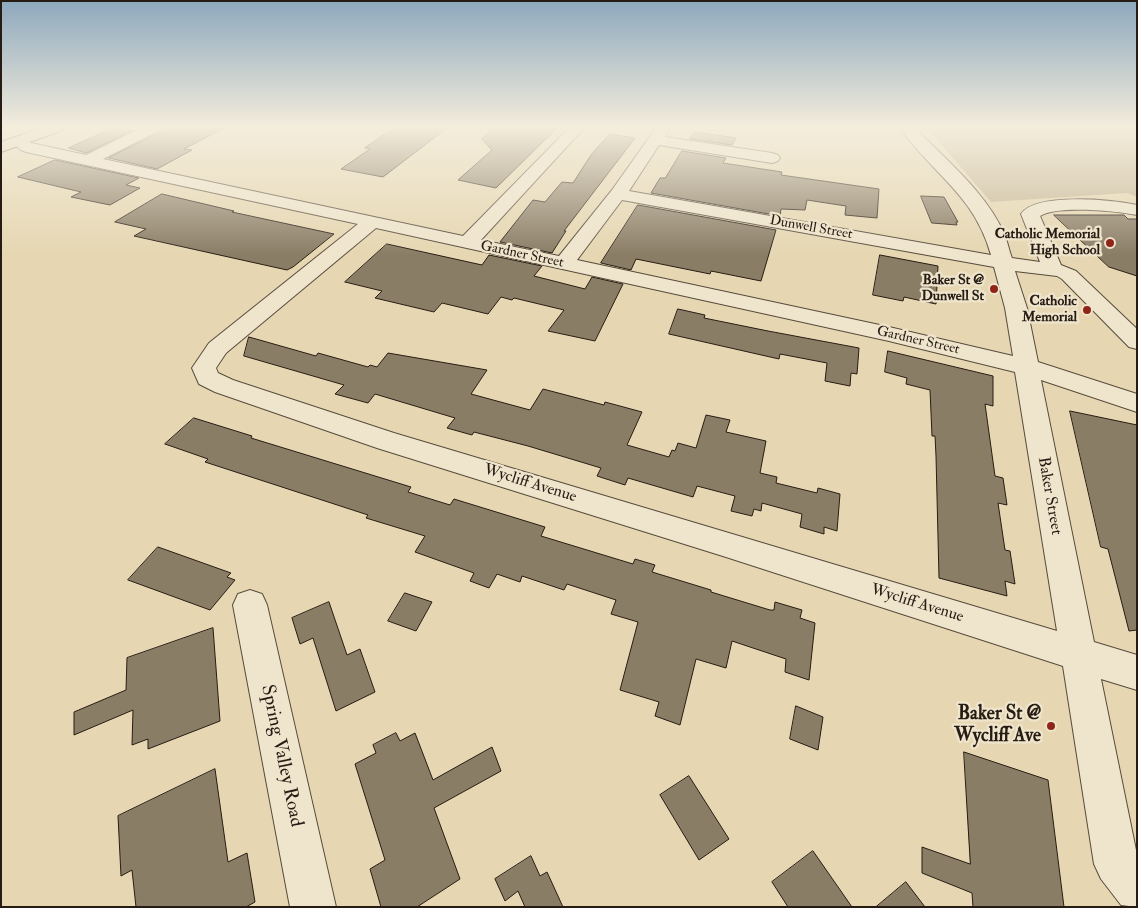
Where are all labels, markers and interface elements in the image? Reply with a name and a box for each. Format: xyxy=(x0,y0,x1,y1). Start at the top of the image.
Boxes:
street label: Dunwell Street xyxy=(768,212,854,244)
place label: Catholic Memorial High School xyxy=(995,227,1100,260)
marker: Catholic Memorial High School xyxy=(1104,237,1116,249)
street label: Gardner Street xyxy=(479,238,565,272)
place label: Baker St @ Dunwell St xyxy=(921,273,984,306)
marker: Baker St @ Dunwell St xyxy=(988,283,1000,295)
place label: Catholic Memorial xyxy=(1022,294,1077,326)
marker: Catholic Memorial xyxy=(1081,304,1093,316)
street label: Gardner Street xyxy=(875,323,961,359)
street label: Baker Street xyxy=(1033,455,1065,537)
street label: Wycliff Avenue xyxy=(481,461,579,507)
street label: Wycliff Avenue xyxy=(868,581,966,627)
street label: Spring Valley Road xyxy=(255,683,307,829)
place label: Baker St @ Wycliff Ave xyxy=(954,704,1041,748)
marker: Baker St @ Wycliff Ave xyxy=(1045,720,1057,732)

